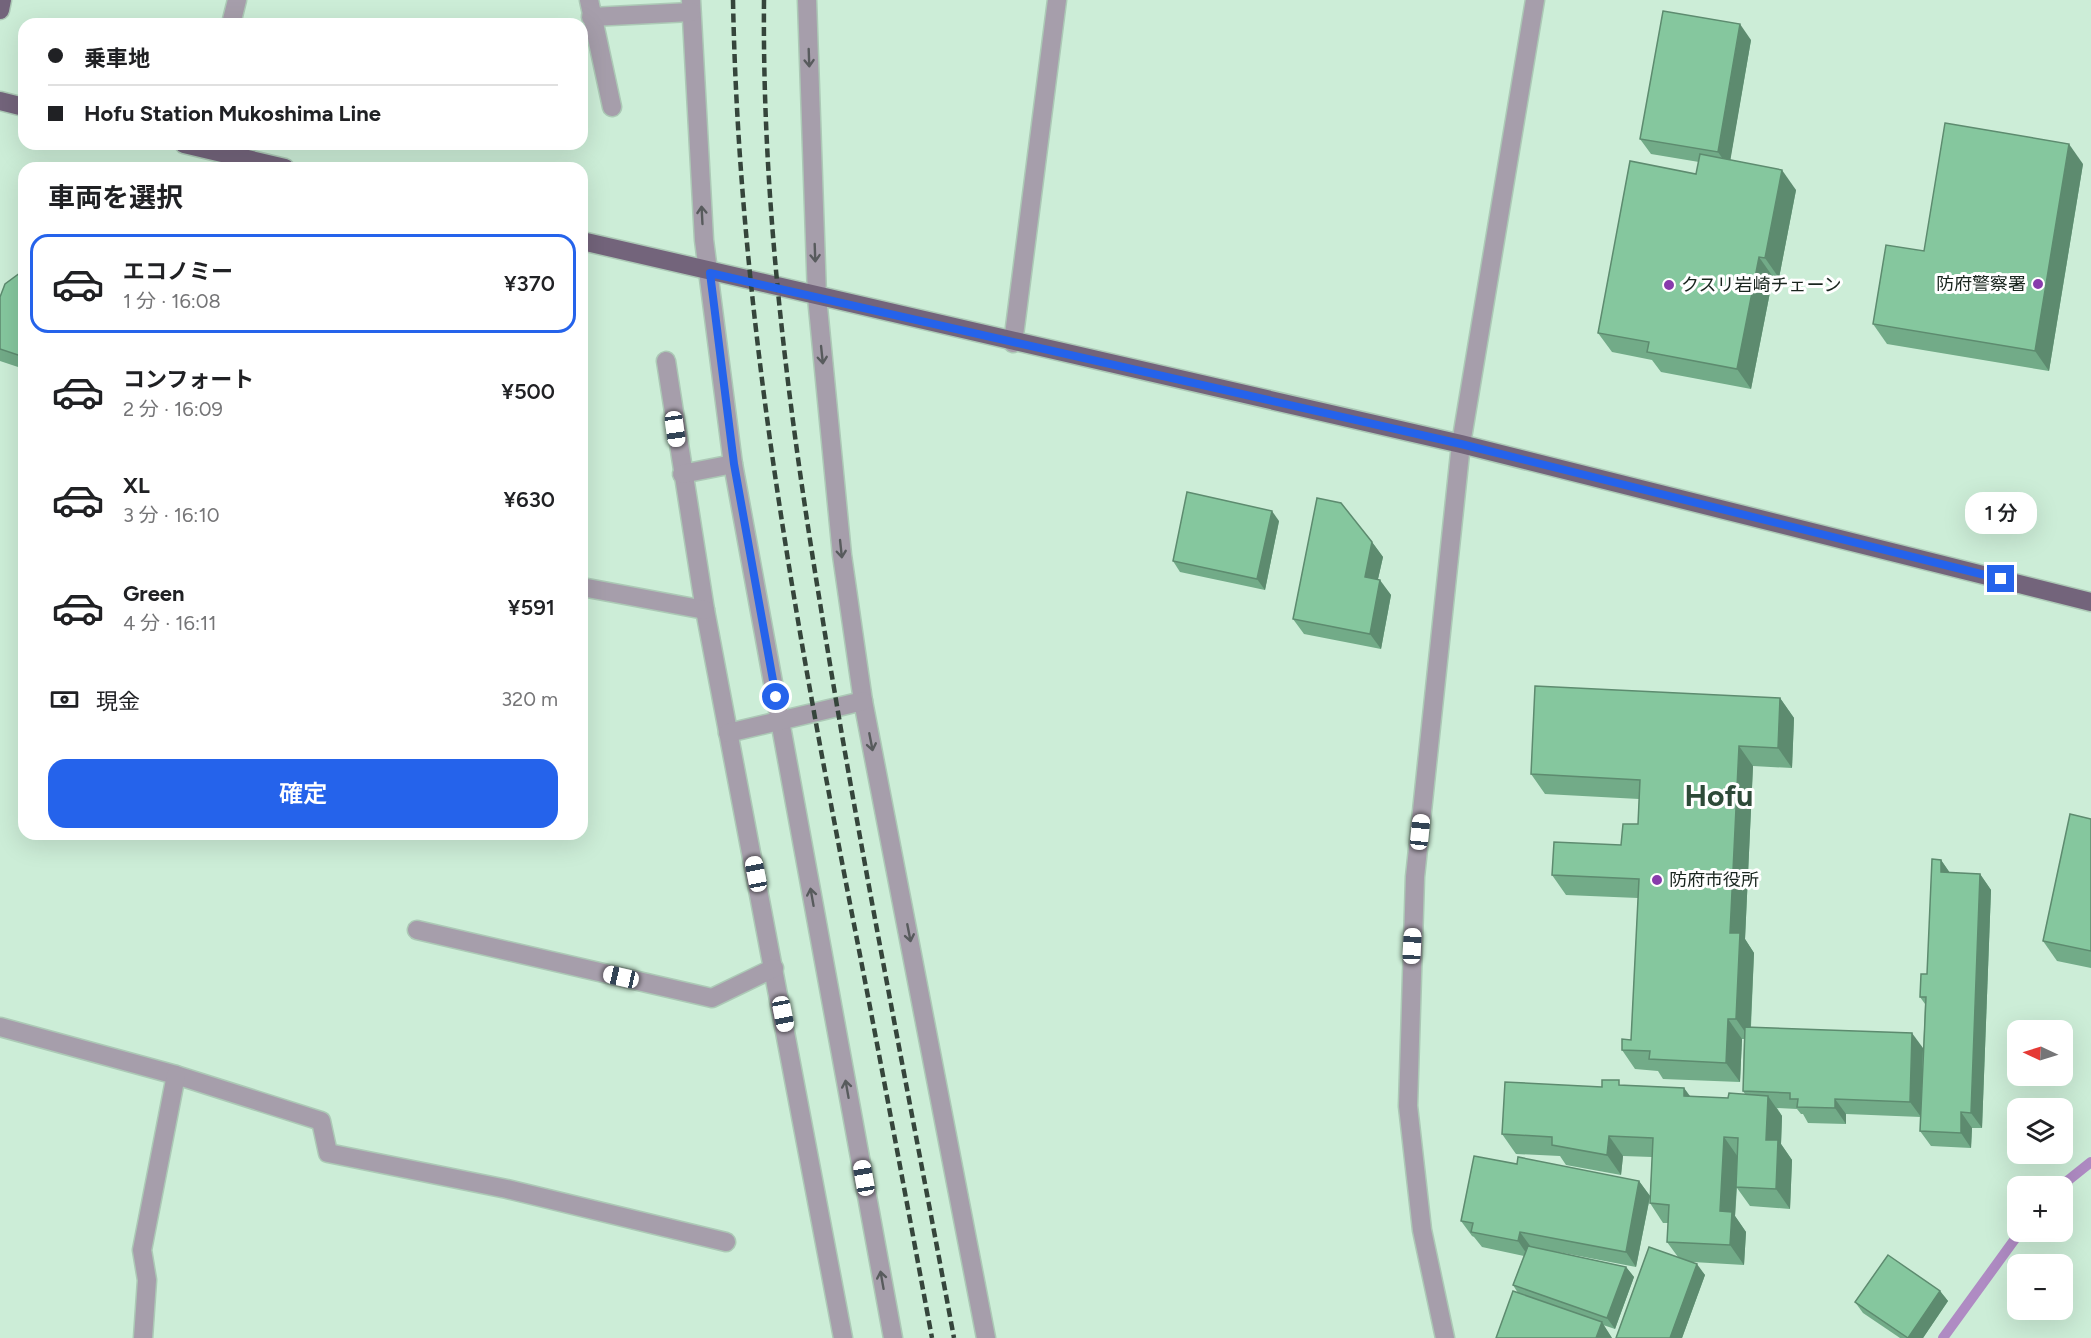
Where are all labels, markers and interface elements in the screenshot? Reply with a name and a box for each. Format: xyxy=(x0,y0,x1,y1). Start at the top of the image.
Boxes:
text: 乗車地 xyxy=(84,45,150,72)
one-way arrow xyxy=(803,48,815,68)
text: Hofu Station Mukoshima Line xyxy=(84,100,381,127)
text: 車両を選択 xyxy=(48,181,183,214)
one-way arrow xyxy=(697,205,708,225)
one-way arrow xyxy=(809,243,820,263)
icon: car xyxy=(51,257,105,311)
text: エコノミー xyxy=(123,258,233,285)
text: ¥370 xyxy=(504,270,555,297)
place label: 防府警察署 xyxy=(1936,273,2026,295)
place label: クスリ岩崎チェーン xyxy=(1681,274,1842,296)
marker: 防府警察署 xyxy=(2031,277,2045,291)
marker: クスリ岩崎チェーン xyxy=(1662,278,1676,292)
text: 1 分 · 16:08 xyxy=(123,289,221,313)
one-way arrow xyxy=(817,345,828,365)
icon: car xyxy=(51,365,105,419)
text: コンフォート xyxy=(123,366,254,393)
text: ¥500 xyxy=(501,378,555,405)
text: 2 分 · 16:09 xyxy=(123,397,223,421)
car xyxy=(664,410,686,448)
text: XL xyxy=(123,472,150,499)
icon: car xyxy=(51,473,105,527)
text: ¥630 xyxy=(503,486,555,513)
callout: 1 分 xyxy=(1965,492,2037,534)
text: 1 分 xyxy=(1984,501,2018,525)
text: 3 分 · 16:10 xyxy=(123,503,220,527)
one-way arrow xyxy=(836,539,847,559)
route end xyxy=(1987,565,2014,592)
text: Green xyxy=(123,580,185,607)
icon: car xyxy=(51,581,105,635)
text: ¥591 xyxy=(508,594,555,621)
text: 4 分 · 16:11 xyxy=(123,611,216,635)
icon: cash xyxy=(48,683,81,716)
route start xyxy=(762,683,789,710)
text: 320 m xyxy=(501,687,558,711)
text: 現金 xyxy=(96,688,140,715)
one-way arrow xyxy=(866,731,877,751)
button: 確定 xyxy=(48,759,558,828)
district label: Hofu xyxy=(1685,777,1753,814)
car xyxy=(1409,813,1431,851)
car xyxy=(744,855,768,893)
place label: 防府市役所 xyxy=(1669,869,1759,891)
marker: 防府市役所 xyxy=(1650,873,1664,887)
one-way arrow xyxy=(806,887,817,907)
one-way arrow xyxy=(904,923,915,942)
car xyxy=(1402,928,1422,964)
car xyxy=(601,964,641,990)
car xyxy=(771,995,795,1033)
north arrow xyxy=(2007,1020,2073,1086)
map controls xyxy=(2007,1020,2073,1320)
one-way arrow xyxy=(841,1079,852,1099)
button: layers xyxy=(2007,1098,2073,1164)
car xyxy=(852,1159,876,1197)
button: + xyxy=(2007,1176,2073,1242)
button: − xyxy=(2007,1254,2073,1320)
one-way arrow xyxy=(876,1271,887,1291)

